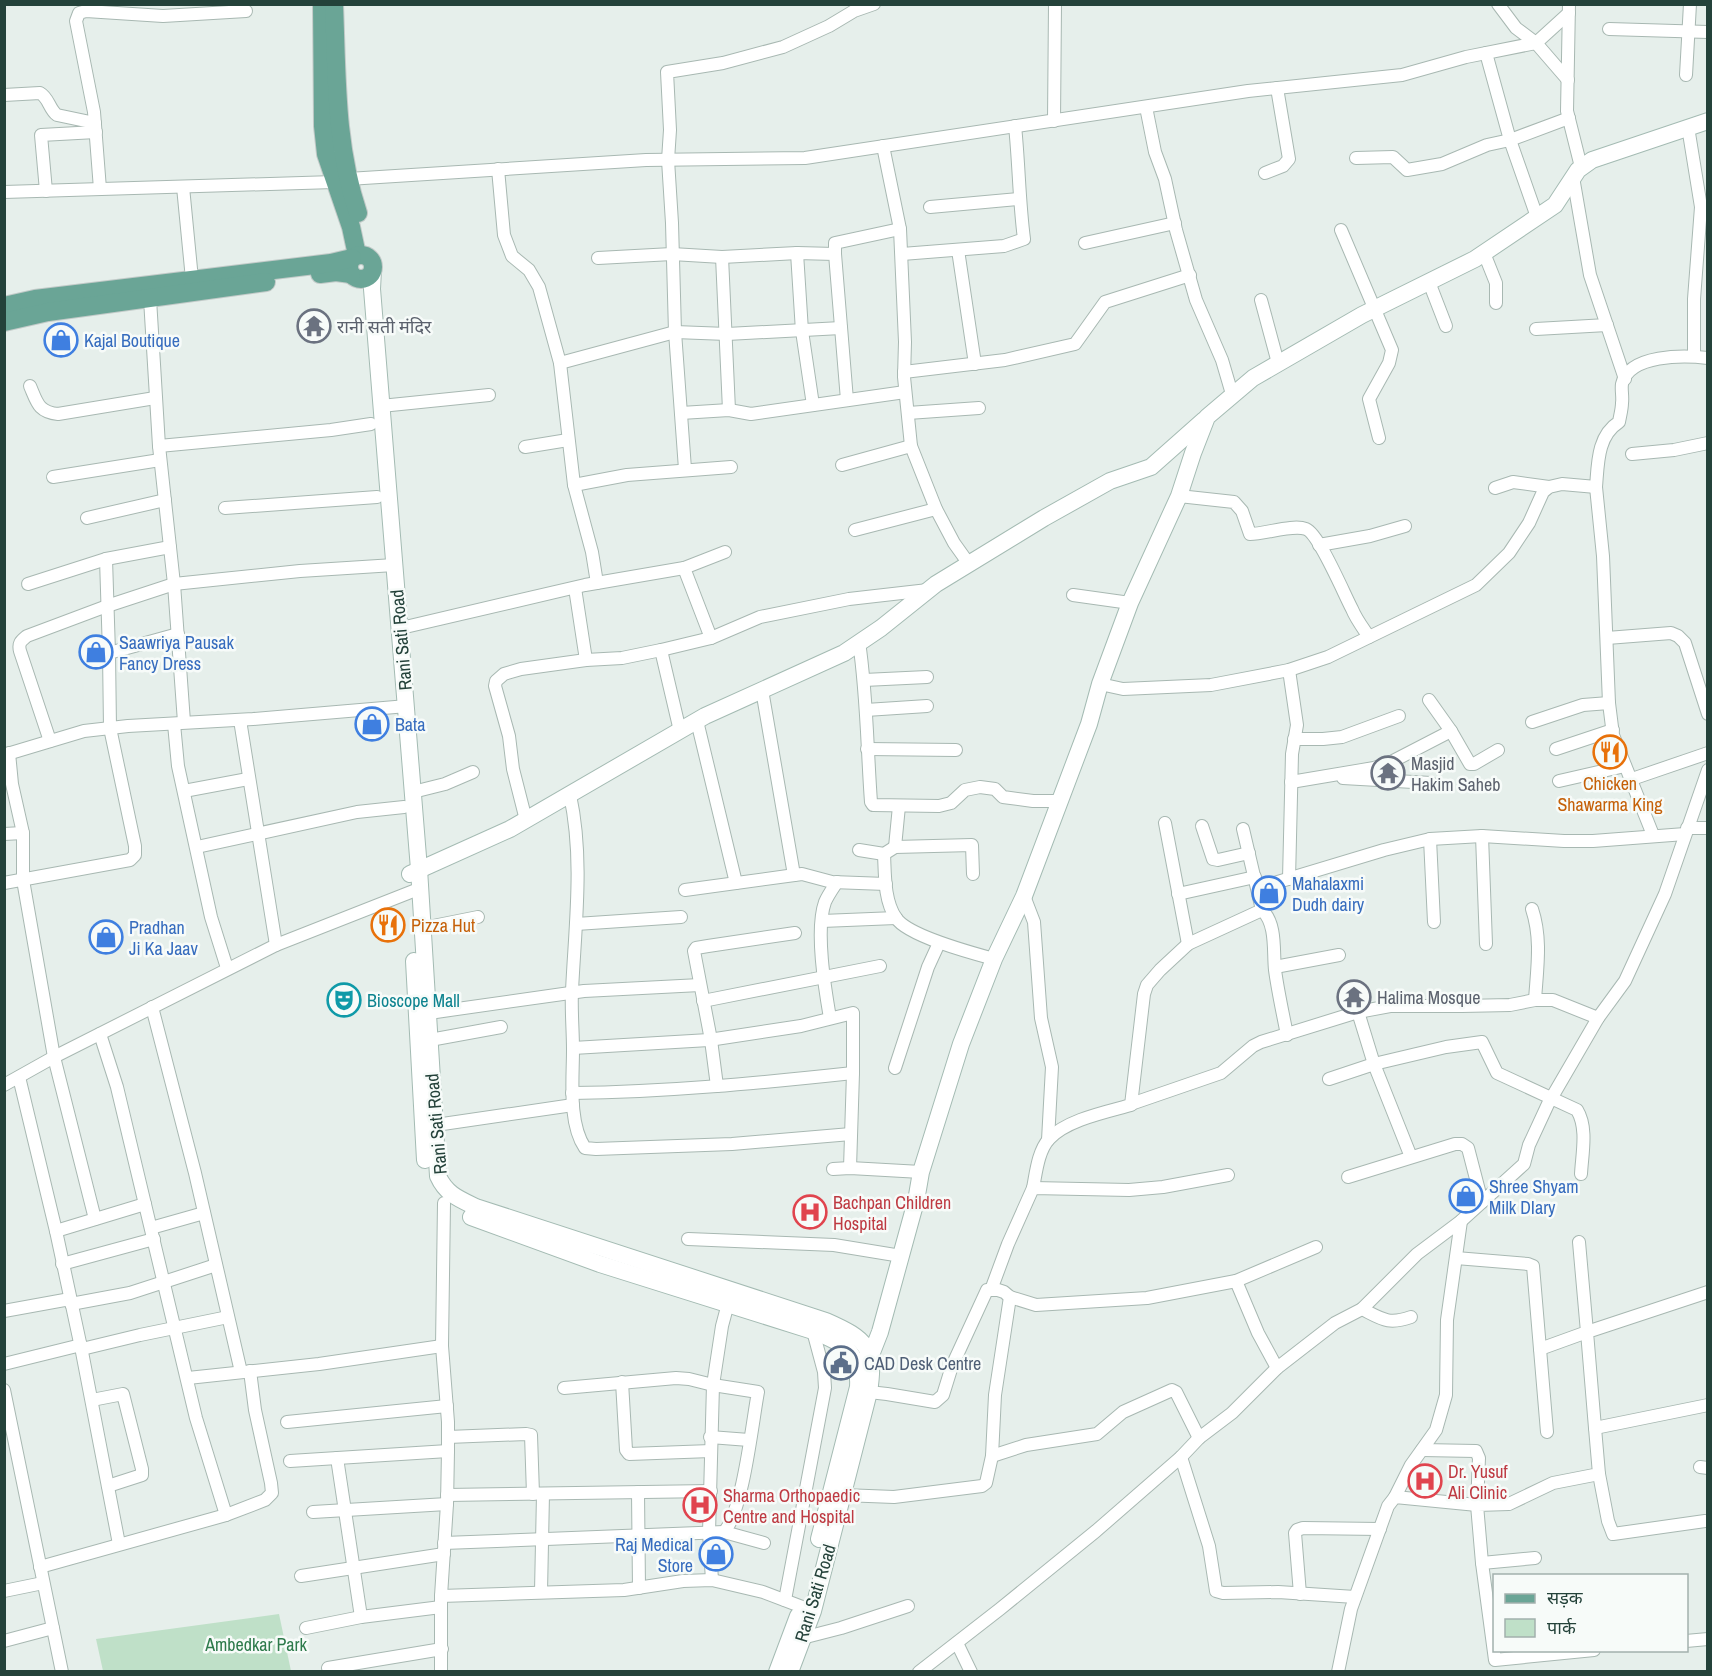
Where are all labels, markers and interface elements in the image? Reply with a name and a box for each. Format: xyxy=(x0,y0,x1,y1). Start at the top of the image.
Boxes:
temple icon: रानी सती मंदिर xyxy=(296,308,332,344)
place label: रानी सती मंदिर xyxy=(337,314,432,339)
shop icon: Kajal Boutique xyxy=(43,322,79,358)
place label: Kajal Boutique xyxy=(84,328,180,353)
street label: Rani Sati Road xyxy=(384,589,418,691)
place label: Saawriya Pausak Fancy Dress xyxy=(119,630,234,676)
shop icon: Saawriya Pausak Fancy Dress xyxy=(78,634,114,670)
shop icon: Bata xyxy=(354,706,390,742)
place label: Bata xyxy=(395,712,425,737)
restaurant icon: Chicken Shawarma King xyxy=(1592,734,1628,770)
place label: Masjid Hakim Saheb xyxy=(1411,751,1500,797)
temple icon: Masjid Hakim Saheb xyxy=(1370,755,1406,791)
place label: Chicken Shawarma King xyxy=(1557,771,1663,817)
place label: Mahalaxmi Dudh dairy xyxy=(1292,871,1365,917)
shop icon: Mahalaxmi Dudh dairy xyxy=(1251,875,1287,911)
restaurant icon: Pizza Hut xyxy=(370,907,406,943)
place label: Pizza Hut xyxy=(411,913,475,938)
place label: Pradhan Ji Ka Jaav xyxy=(129,915,199,961)
shop icon: Pradhan Ji Ka Jaav xyxy=(88,919,124,955)
temple icon: Halima Mosque xyxy=(1336,979,1372,1015)
theatre icon: Bioscope Mall xyxy=(326,982,362,1018)
place label: Halima Mosque xyxy=(1377,985,1480,1010)
place label: Bioscope Mall xyxy=(367,988,460,1013)
street label: Rani Sati Road xyxy=(419,1073,453,1175)
place label: Shree Shyam Milk DIary xyxy=(1489,1174,1578,1220)
shop icon: Shree Shyam Milk DIary xyxy=(1448,1178,1484,1214)
place label: Bachpan Children Hospital xyxy=(833,1190,951,1236)
hospital icon: Bachpan Children Hospital xyxy=(792,1194,828,1230)
public building icon: CAD Desk Centre xyxy=(823,1345,859,1381)
place label: CAD Desk Centre xyxy=(864,1351,981,1376)
place label: Dr. Yusuf Ali Clinic xyxy=(1447,1459,1509,1505)
hospital icon: Dr. Yusuf Ali Clinic xyxy=(1407,1463,1443,1499)
place label: Sharma Orthopaedic Centre and Hospital xyxy=(723,1483,860,1529)
hospital icon: Sharma Orthopaedic Centre and Hospital xyxy=(682,1487,718,1523)
place label: Raj Medical Store xyxy=(615,1532,693,1578)
shop icon: Raj Medical Store xyxy=(698,1536,734,1572)
street label: Rani Sati Road xyxy=(788,1541,842,1645)
legend xyxy=(1493,1574,1688,1652)
text: सड़क xyxy=(1547,1585,1584,1610)
text: पार्क xyxy=(1547,1615,1577,1640)
park label: Ambedkar Park xyxy=(204,1632,307,1657)

